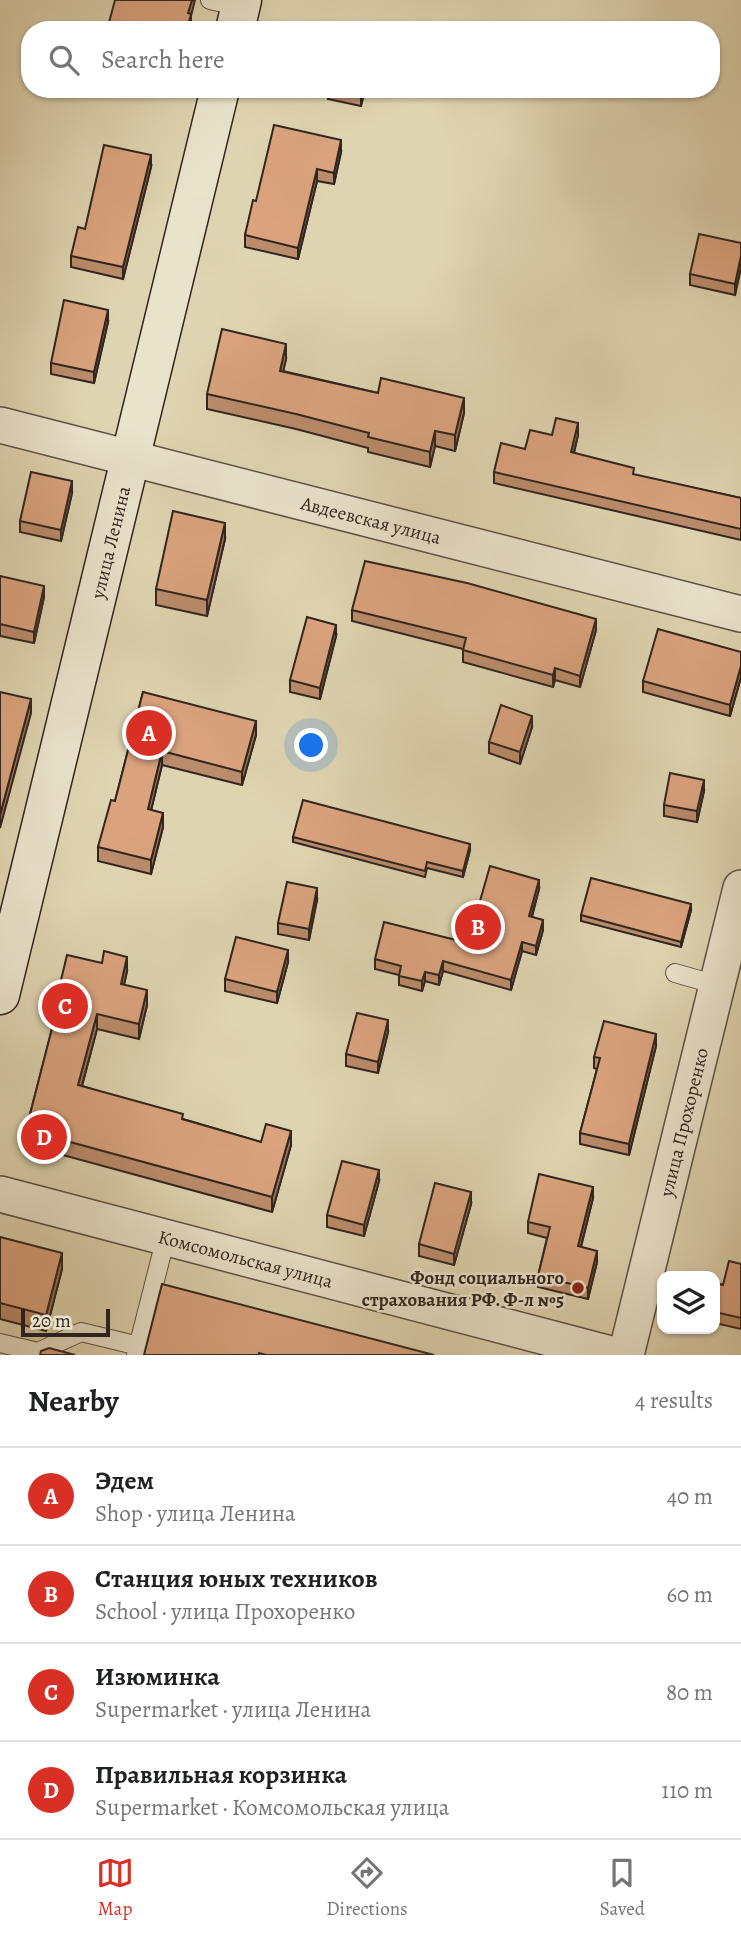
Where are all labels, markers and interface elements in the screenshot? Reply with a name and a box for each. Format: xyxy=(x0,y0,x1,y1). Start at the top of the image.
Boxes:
search box xyxy=(21,21,720,98)
icon: search xyxy=(45,41,83,79)
text: Search here xyxy=(101,42,225,77)
street label: улица Ленина xyxy=(84,483,137,602)
street label: Авдеевская улица xyxy=(297,490,444,551)
pin: A xyxy=(126,707,172,759)
your location xyxy=(294,728,328,762)
pin: B xyxy=(455,901,501,953)
pin: C xyxy=(42,980,88,1032)
street label: улица Прохоренко xyxy=(653,1045,715,1200)
pin: D xyxy=(21,1111,67,1163)
street label: Комсомольская улица xyxy=(155,1224,336,1295)
place label: Фонд социального страхования РФ. Ф-л №5 xyxy=(362,1265,564,1313)
map controls xyxy=(657,1271,720,1334)
button: layers xyxy=(657,1271,720,1334)
marker: Фонд социального страхования РФ. Ф-л №5 xyxy=(570,1280,586,1296)
scale bar xyxy=(21,1306,110,1338)
text: 20 m xyxy=(32,1308,71,1334)
text: Nearby xyxy=(28,1381,119,1421)
text: 4 results xyxy=(635,1385,713,1416)
text: Эдем xyxy=(95,1463,154,1498)
text: A xyxy=(44,1481,58,1512)
text: 40 m xyxy=(667,1481,713,1512)
text: Shop · улица Ленина xyxy=(95,1498,296,1529)
text: Станция юных техников xyxy=(95,1561,378,1596)
text: B xyxy=(44,1579,58,1610)
text: 60 m xyxy=(666,1579,713,1610)
text: School · улица Прохоренко xyxy=(95,1596,355,1627)
text: Изюминка xyxy=(95,1659,220,1694)
text: C xyxy=(44,1677,58,1708)
text: 80 m xyxy=(666,1677,713,1708)
text: Supermarket · улица Ленина xyxy=(95,1694,371,1725)
text: Правильная корзинка xyxy=(95,1757,347,1792)
text: D xyxy=(43,1775,59,1806)
text: 110 m xyxy=(661,1775,713,1806)
text: Supermarket · Комсомольская улица xyxy=(95,1792,449,1823)
tab: Map xyxy=(96,1854,134,1922)
tab: Directions xyxy=(326,1854,408,1922)
tab: Saved xyxy=(600,1854,645,1922)

